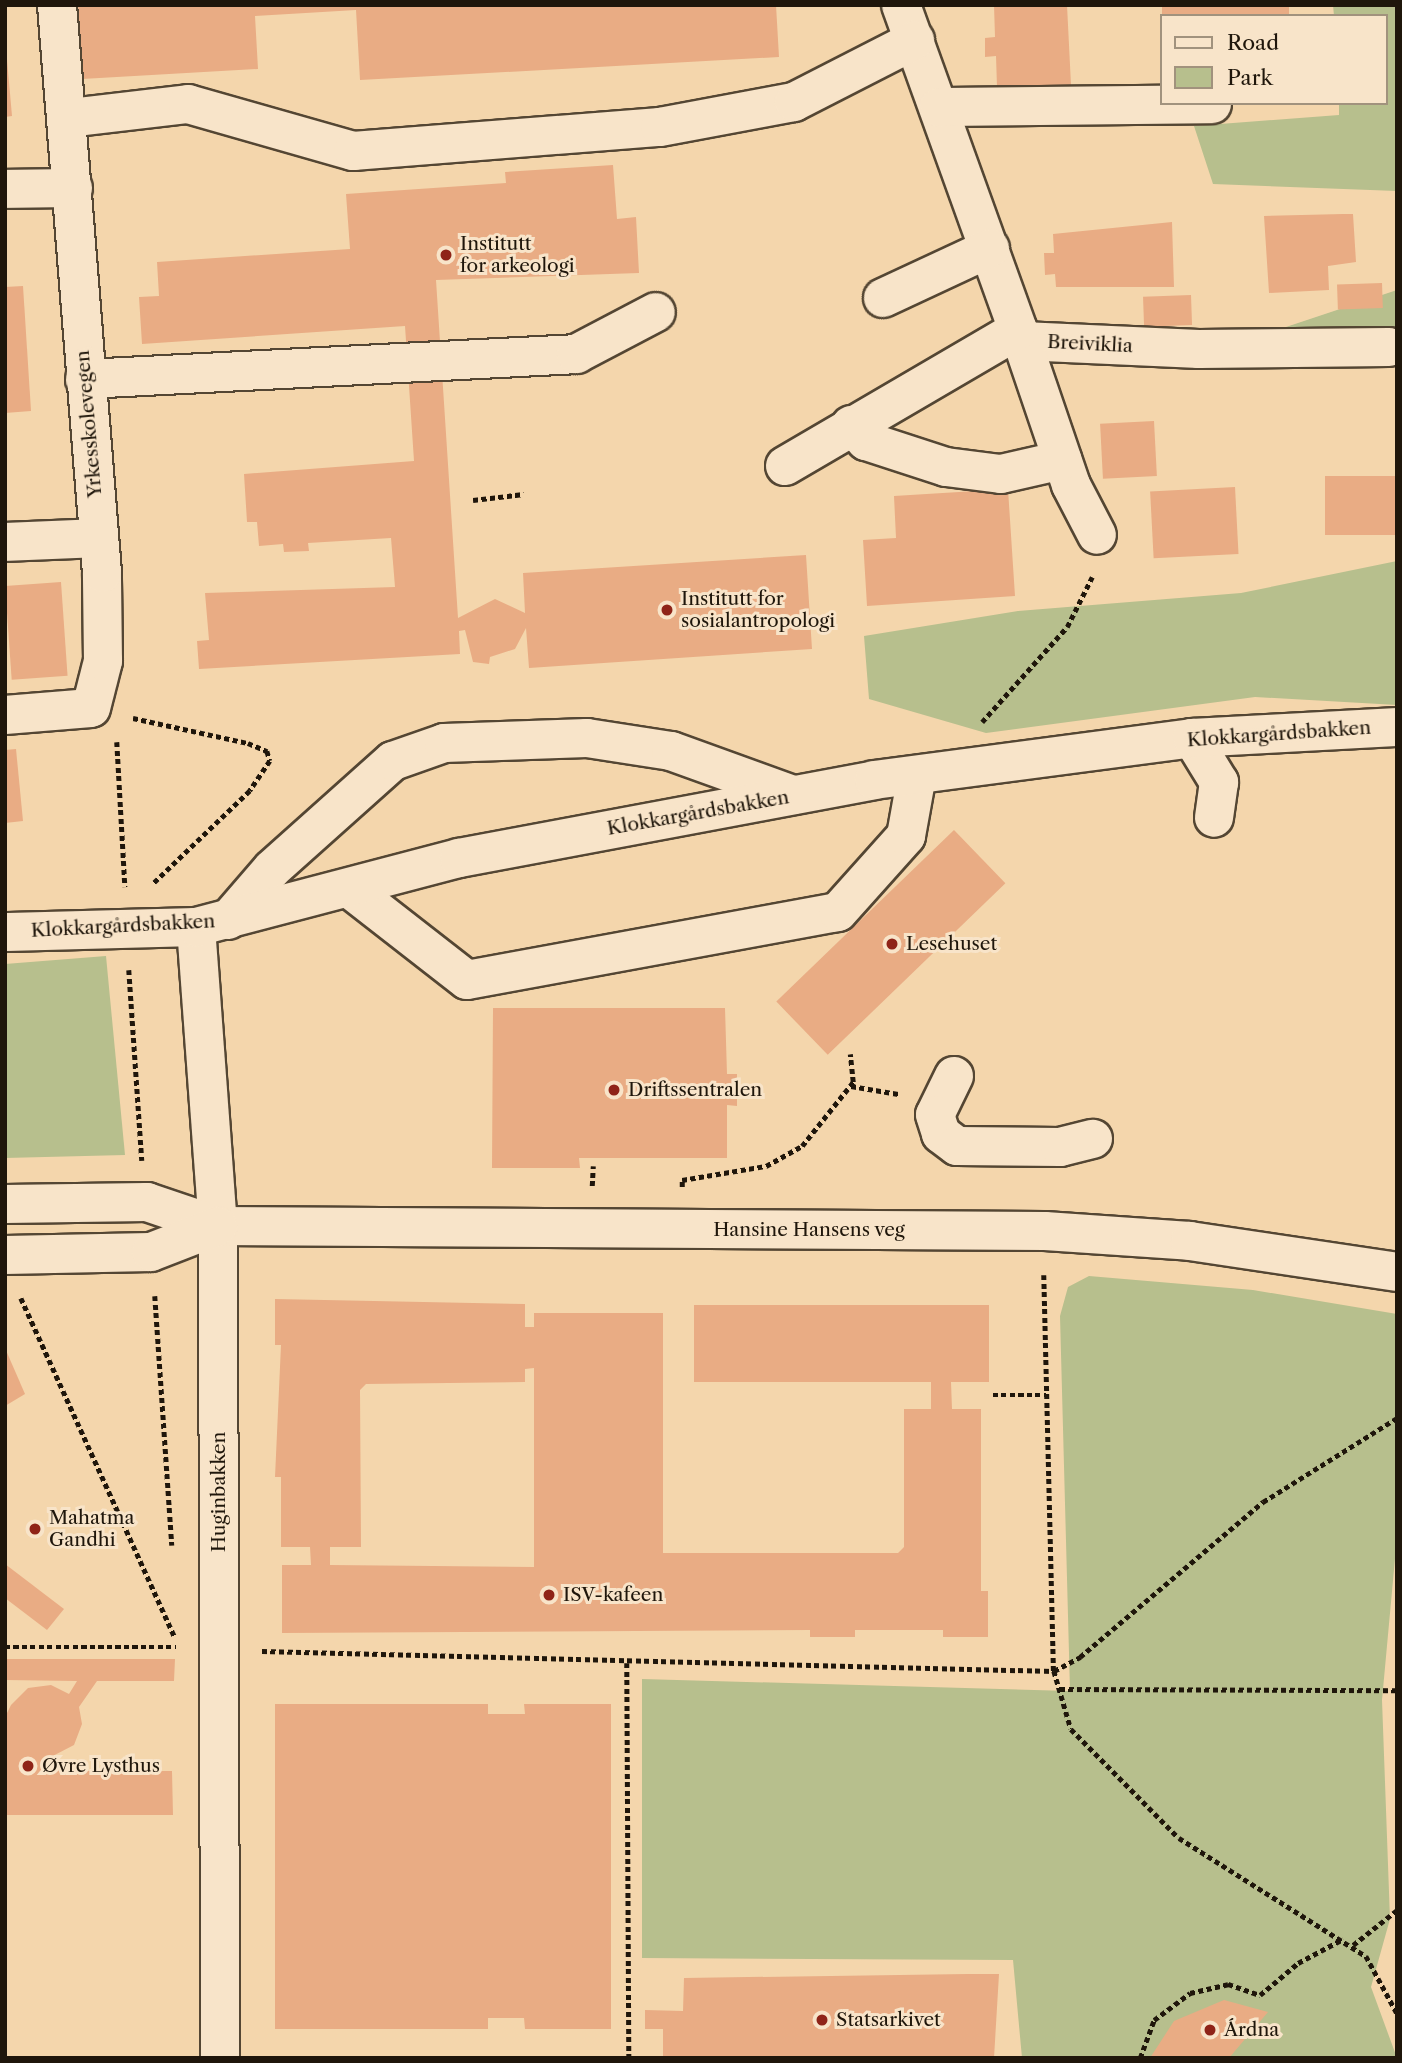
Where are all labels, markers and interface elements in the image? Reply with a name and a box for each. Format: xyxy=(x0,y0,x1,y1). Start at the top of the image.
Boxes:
legend xyxy=(1160,14,1388,105)
text: Road xyxy=(1227,30,1279,55)
text: Park xyxy=(1227,65,1273,90)
place label: Institutt for arkeologi xyxy=(460,233,575,277)
marker: Institutt for arkeologi xyxy=(438,247,454,263)
street label: Breiviklia xyxy=(1047,330,1133,358)
street label: Yrkesskolevegen xyxy=(71,349,107,499)
place label: Institutt for sosialantropologi xyxy=(681,588,835,632)
marker: Institutt for sosialantropologi xyxy=(659,602,675,618)
street label: Klokkargårdsbakken xyxy=(1186,716,1372,752)
street label: Klokkargårdsbakken xyxy=(605,786,791,840)
street label: Klokkargårdsbakken xyxy=(30,910,216,942)
place label: Lesehuset xyxy=(906,933,997,955)
marker: Lesehuset xyxy=(884,936,900,952)
place label: Driftssentralen xyxy=(628,1079,762,1101)
marker: Driftssentralen xyxy=(606,1082,622,1098)
street label: Hansine Hansens veg xyxy=(713,1219,905,1241)
street label: Huginbakken xyxy=(208,1432,230,1552)
place label: Mahatma Gandhi xyxy=(49,1507,134,1551)
marker: Mahatma Gandhi xyxy=(27,1521,43,1537)
place label: ISV-kafeen xyxy=(563,1584,663,1606)
marker: ISV-kafeen xyxy=(541,1587,557,1603)
place label: Øvre Lysthus xyxy=(42,1755,160,1777)
marker: Øvre Lysthus xyxy=(20,1758,36,1774)
place label: Statsarkivet xyxy=(836,2009,941,2031)
marker: Statsarkivet xyxy=(814,2012,830,2028)
place label: Árdna xyxy=(1224,2019,1279,2041)
marker: Árdna xyxy=(1202,2022,1218,2038)

